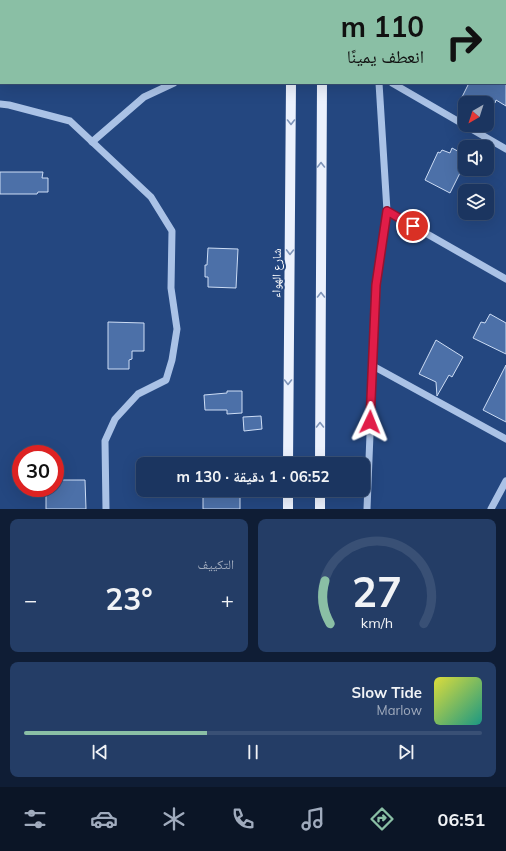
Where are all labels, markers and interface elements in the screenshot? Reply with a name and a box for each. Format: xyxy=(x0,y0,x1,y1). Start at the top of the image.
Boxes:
text: 110 m xyxy=(341,9,424,44)
icon: right xyxy=(438,16,490,68)
text: انعطف يمينًا xyxy=(347,45,424,68)
north arrow xyxy=(458,96,494,132)
map controls xyxy=(458,96,494,220)
one-way arrow xyxy=(287,119,295,125)
button: sound xyxy=(458,140,494,176)
one-way arrow xyxy=(317,162,325,168)
button: layers xyxy=(458,184,494,220)
pin xyxy=(396,209,430,243)
icon: arrive xyxy=(402,215,424,237)
street label: شارع الهواء xyxy=(268,248,285,298)
one-way arrow xyxy=(286,249,294,255)
one-way arrow xyxy=(317,292,325,298)
one-way arrow xyxy=(284,379,292,385)
position arrow xyxy=(349,401,391,443)
one-way arrow xyxy=(316,422,324,428)
speed limit sign: 30 xyxy=(12,445,64,497)
text: 06:52 · 1 دقيقة · 130 m xyxy=(177,467,330,486)
text: التكييف xyxy=(198,556,234,572)
text: 27 xyxy=(352,564,402,616)
text: 23° xyxy=(105,580,153,618)
text: − xyxy=(24,586,37,614)
text: + xyxy=(221,586,234,614)
text: km/h xyxy=(361,613,393,631)
text: Slow Tide xyxy=(352,683,422,702)
text: Marlow xyxy=(377,702,422,718)
icon: previous xyxy=(89,741,111,763)
icon: pause xyxy=(242,741,264,763)
icon: next xyxy=(395,741,417,763)
icon: filters xyxy=(21,805,49,833)
icon: car xyxy=(90,805,118,833)
icon: climate xyxy=(160,805,188,833)
icon: phone xyxy=(229,805,257,833)
icon: music xyxy=(299,805,327,833)
icon: directions xyxy=(368,805,396,833)
text: 06:51 xyxy=(438,808,485,831)

